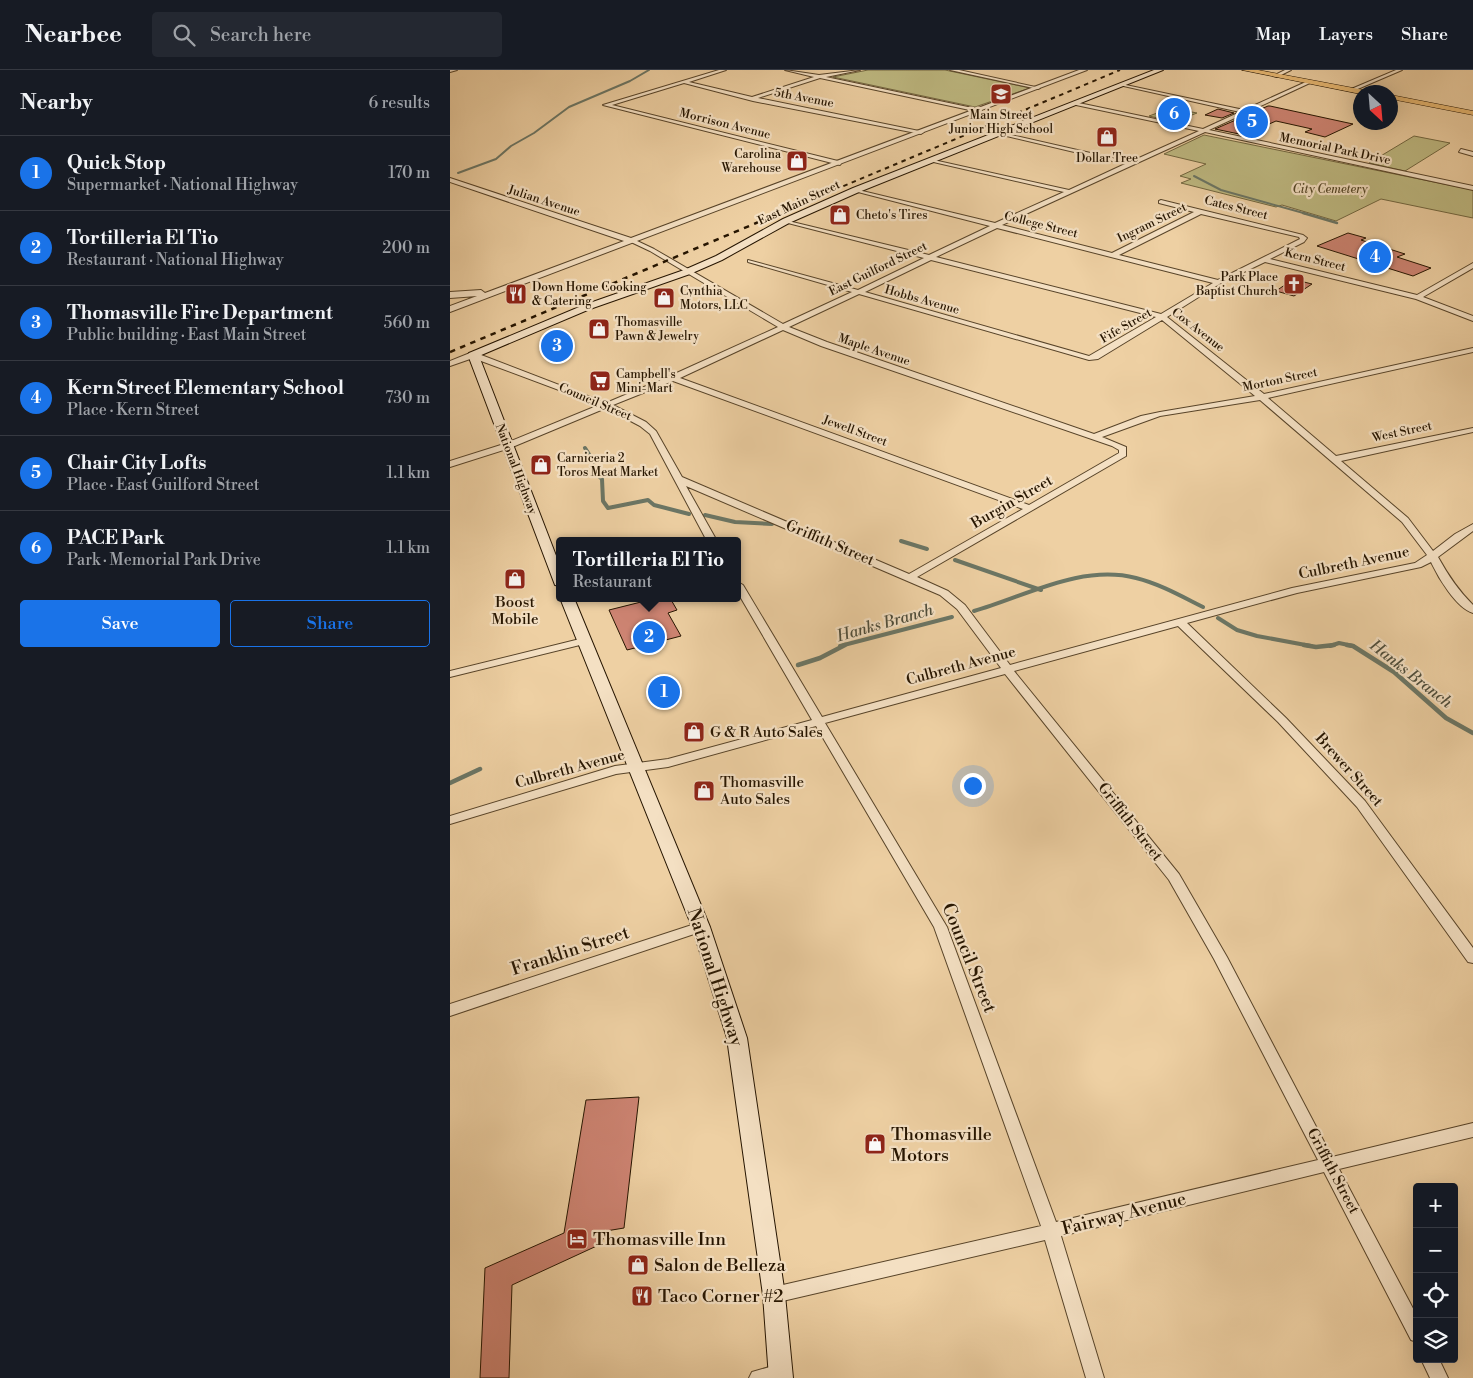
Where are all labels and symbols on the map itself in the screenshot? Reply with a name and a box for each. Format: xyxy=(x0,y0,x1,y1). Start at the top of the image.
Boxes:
school or university icon: Main Street Junior High School xyxy=(989,82,1013,106)
street label: 5th Avenue xyxy=(773,85,835,111)
north arrow xyxy=(1353,85,1398,130)
pin: 6 xyxy=(1158,95,1190,133)
pin: 5 xyxy=(1236,103,1268,141)
street label: Morrison Avenue xyxy=(678,105,772,143)
place label: Main Street Junior High School xyxy=(948,108,1053,137)
shop icon: Dollar Tree xyxy=(1095,125,1119,149)
street label: Memorial Park Drive xyxy=(1278,130,1392,168)
place label: Carolina Warehouse xyxy=(721,147,782,176)
shop icon: Carolina Warehouse xyxy=(785,149,809,173)
place label: Dollar Tree xyxy=(1076,151,1138,166)
street label: East Main Street xyxy=(755,177,843,229)
street label: Julian Avenue xyxy=(505,182,582,220)
park label: City Cemetery xyxy=(1292,182,1368,197)
street label: Cates Street xyxy=(1203,193,1270,223)
street label: Ingram Street xyxy=(1115,199,1190,246)
shop icon: Cheto's Tires xyxy=(828,203,852,227)
place label: Cheto's Tires xyxy=(856,208,927,223)
street label: College Street xyxy=(1003,209,1080,242)
street label: East Guilford Street xyxy=(826,238,930,299)
pin: 4 xyxy=(1359,238,1391,276)
street label: Kern Street xyxy=(1283,245,1348,275)
place label: Park Place Baptist Church xyxy=(1195,270,1278,299)
church icon: Park Place Baptist Church xyxy=(1282,272,1306,296)
place label: Down Home Cooking & Catering xyxy=(532,280,647,309)
restaurant icon: Down Home Cooking & Catering xyxy=(504,282,528,306)
street label: Hobbs Avenue xyxy=(883,282,961,318)
place label: Cynthia Motors, LLC xyxy=(680,284,748,313)
shop icon: Cynthia Motors, LLC xyxy=(652,286,676,310)
street label: Fife Street xyxy=(1098,305,1155,347)
street label: Cox Avenue xyxy=(1169,305,1227,355)
place label: Thomasville Pawn & Jewelry xyxy=(615,315,699,344)
shop icon: Thomasville Pawn & Jewelry xyxy=(587,317,611,341)
pin: 3 xyxy=(541,327,573,365)
street label: Maple Avenue xyxy=(836,331,912,369)
street label: Morton Street xyxy=(1241,365,1319,395)
place label: Campbell's Mini-Mart xyxy=(616,367,676,396)
supermarket icon: Campbell's Mini-Mart xyxy=(588,369,612,393)
street label: Council Street xyxy=(556,380,634,424)
street label: Jewell Street xyxy=(820,412,890,450)
street label: West Street xyxy=(1370,418,1434,446)
street label: National Highway xyxy=(492,421,540,517)
place label: Carniceria 2 Toros Meat Market xyxy=(557,451,659,480)
shop icon: Carniceria 2 Toros Meat Market xyxy=(529,453,553,477)
street label: Burgin Street xyxy=(967,471,1057,533)
street label: Griffith Street xyxy=(783,516,878,570)
street label: Culbreth Avenue xyxy=(1297,542,1411,584)
shop icon: Boost Mobile xyxy=(503,567,527,591)
place label: Boost Mobile xyxy=(491,593,539,629)
water label: Hanks Branch xyxy=(834,600,936,647)
pin: 2 xyxy=(633,618,665,656)
water label: Hanks Branch xyxy=(1365,635,1456,713)
street label: Culbreth Avenue xyxy=(904,642,1018,690)
pin: 1 xyxy=(648,673,680,711)
shop icon: G & R Auto Sales xyxy=(682,720,706,744)
place label: G & R Auto Sales xyxy=(710,723,823,742)
street label: Brewer Street xyxy=(1310,728,1387,811)
street label: Culbreth Avenue xyxy=(513,745,627,793)
place label: Thomasville Auto Sales xyxy=(719,773,804,809)
your location xyxy=(960,773,986,799)
shop icon: Thomasville Auto Sales xyxy=(692,779,716,803)
street label: Griffith Street xyxy=(1093,779,1167,866)
street label: Council Street xyxy=(937,900,1002,1017)
street label: National Highway xyxy=(682,905,748,1049)
street label: Franklin Street xyxy=(508,921,633,981)
place label: Thomasville Motors xyxy=(891,1123,992,1167)
street label: Griffith Street xyxy=(1302,1125,1364,1218)
shop icon: Thomasville Motors xyxy=(863,1132,887,1156)
street label: Fairway Avenue xyxy=(1059,1187,1189,1241)
hotel icon: Thomasville Inn xyxy=(565,1227,589,1251)
place label: Thomasville Inn xyxy=(593,1228,726,1251)
shop icon: Salon de Belleza xyxy=(626,1253,650,1277)
place label: Salon de Belleza xyxy=(654,1254,786,1277)
restaurant icon: Taco Corner #2 xyxy=(630,1284,654,1308)
place label: Taco Corner #2 xyxy=(658,1285,784,1308)

